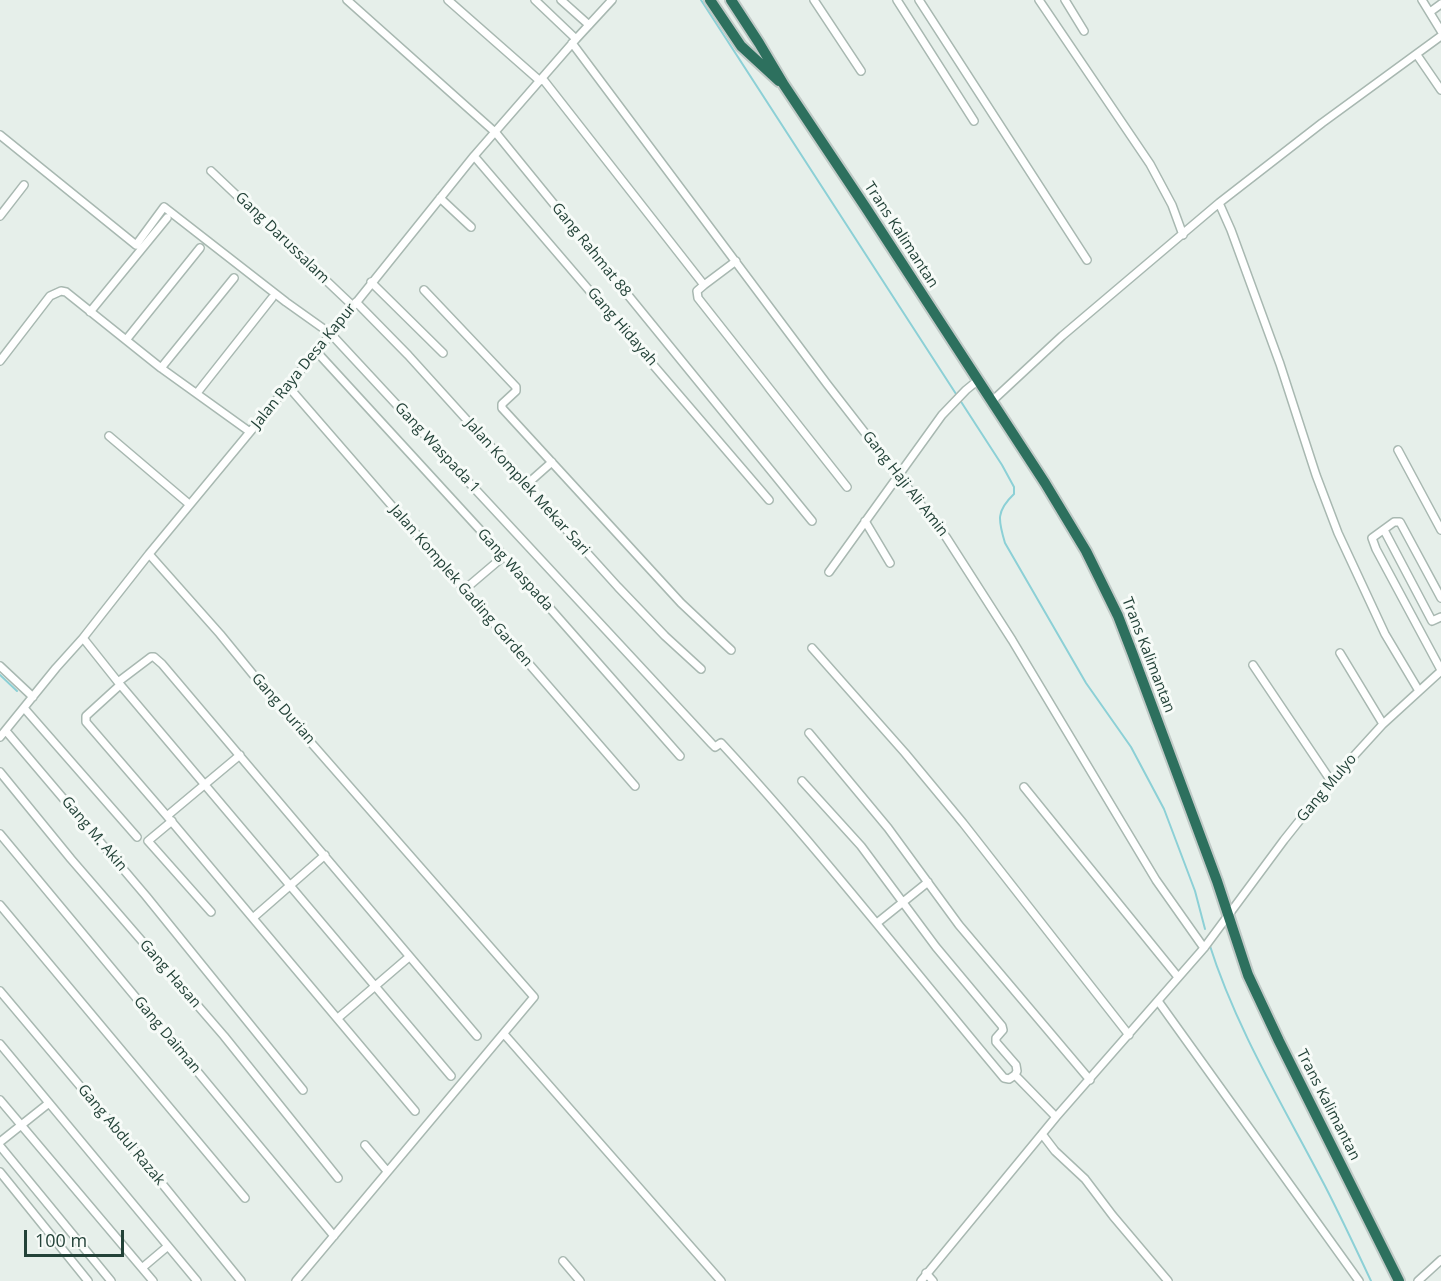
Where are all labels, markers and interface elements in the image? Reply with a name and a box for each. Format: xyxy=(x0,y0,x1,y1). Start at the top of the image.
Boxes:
street label: Trans Kalimantan xyxy=(860,179,942,291)
street label: Gang Darussalam xyxy=(231,189,333,287)
street label: Gang Rahmat 88 xyxy=(548,199,634,301)
street label: Gang Hidayah xyxy=(583,284,661,370)
street label: Jalan Raya Desa Kapur xyxy=(248,300,360,432)
street label: Gang Waspada 1 xyxy=(390,399,484,497)
street label: Jalan Komplek Mekar Sari xyxy=(461,415,593,559)
street label: Gang Haji Ali Amin xyxy=(858,428,952,540)
street label: Jalan Komplek Gading Garden xyxy=(386,501,536,671)
street label: Gang Waspada xyxy=(473,525,557,615)
street label: Trans Kalimantan xyxy=(1118,595,1178,715)
street label: Gang Durian xyxy=(247,670,319,748)
street label: Gang Mulyo xyxy=(1293,750,1361,826)
street label: Gang M. Akin xyxy=(57,793,131,875)
street label: Gang Hasan xyxy=(135,936,205,1012)
street label: Gang Daiman xyxy=(130,993,204,1077)
street label: Trans Kalimantan xyxy=(1292,1046,1364,1164)
street label: Gang Abdul Razak xyxy=(74,1081,168,1189)
scale bar xyxy=(27,1218,128,1256)
text: 100 m xyxy=(35,1228,87,1252)

